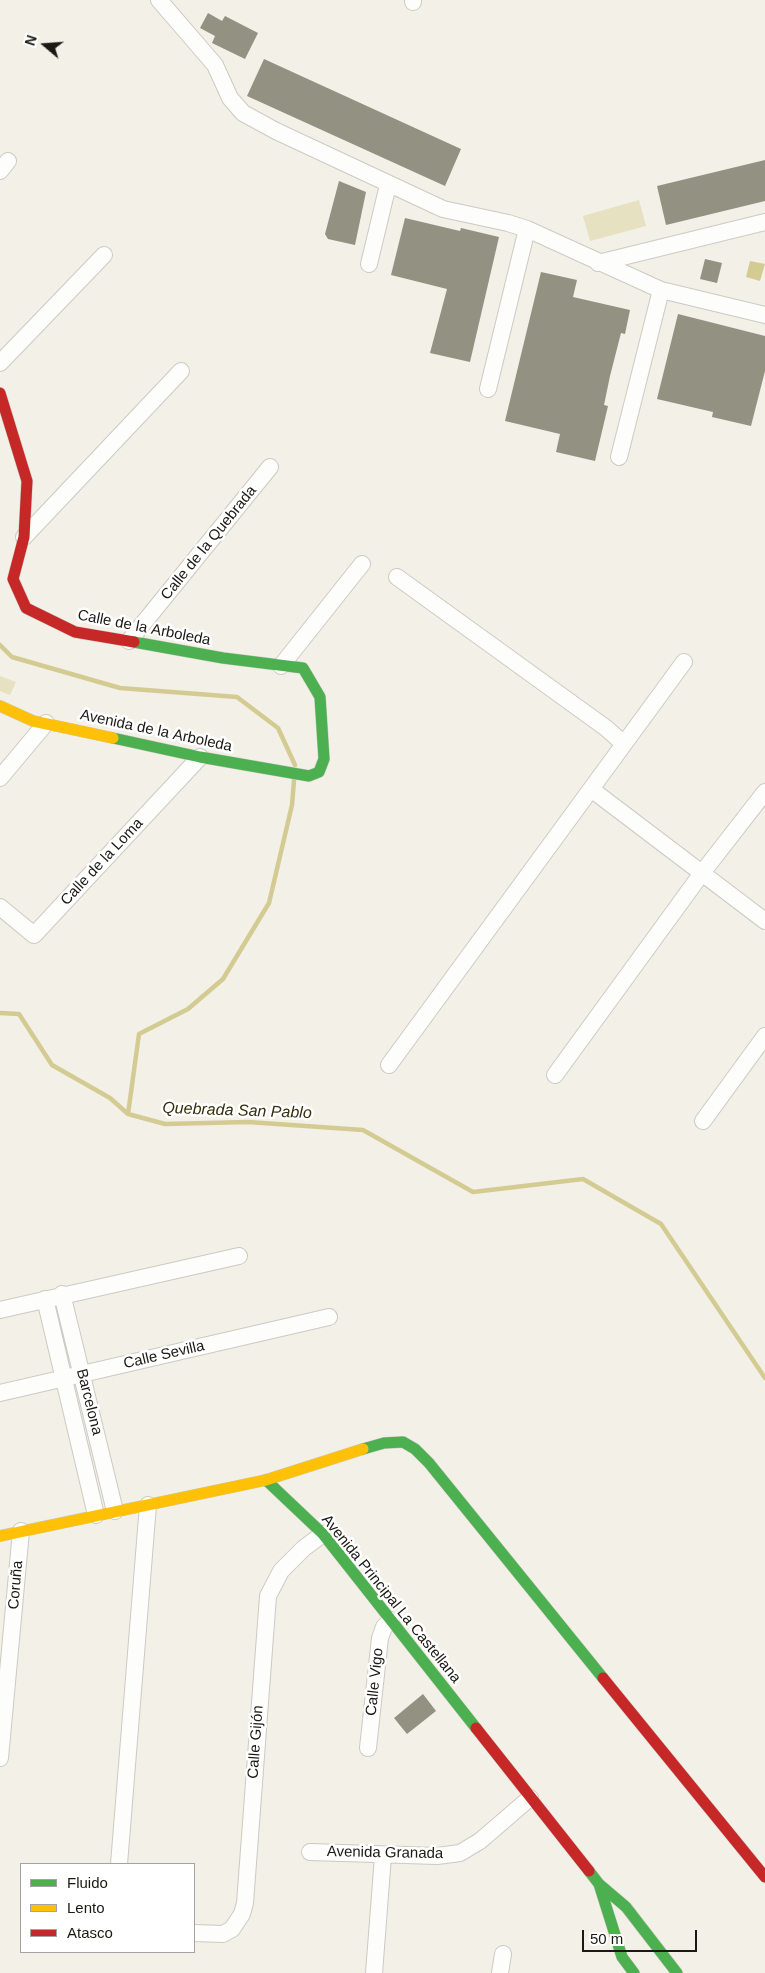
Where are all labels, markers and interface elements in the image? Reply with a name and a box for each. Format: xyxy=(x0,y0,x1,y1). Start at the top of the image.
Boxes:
north arrow xyxy=(20,20,70,70)
text: N xyxy=(22,33,40,48)
street label: Calle de la Quebrada xyxy=(157,482,261,604)
street label: Calle de la Arboleda xyxy=(76,606,212,650)
street label: Avenida de la Arboleda xyxy=(78,706,234,756)
street label: Calle de la Loma xyxy=(57,815,147,909)
water label: Quebrada San Pablo xyxy=(162,1099,312,1123)
street label: Calle Sevilla xyxy=(122,1337,206,1373)
street label: Barcelona xyxy=(72,1367,106,1437)
street label: Avenida Principal La Castellana xyxy=(317,1511,465,1687)
street label: Coruña xyxy=(5,1560,27,1610)
street label: Calle Vigo xyxy=(362,1647,388,1717)
street label: Calle Gijón xyxy=(244,1705,268,1779)
street label: Avenida Granada xyxy=(327,1843,443,1863)
legend xyxy=(20,1863,195,1953)
text: Fluido xyxy=(67,1874,108,1891)
text: Lento xyxy=(67,1899,105,1916)
scale bar xyxy=(585,1920,700,1952)
text: Atasco xyxy=(67,1924,113,1941)
text: 50 m xyxy=(590,1930,623,1947)

